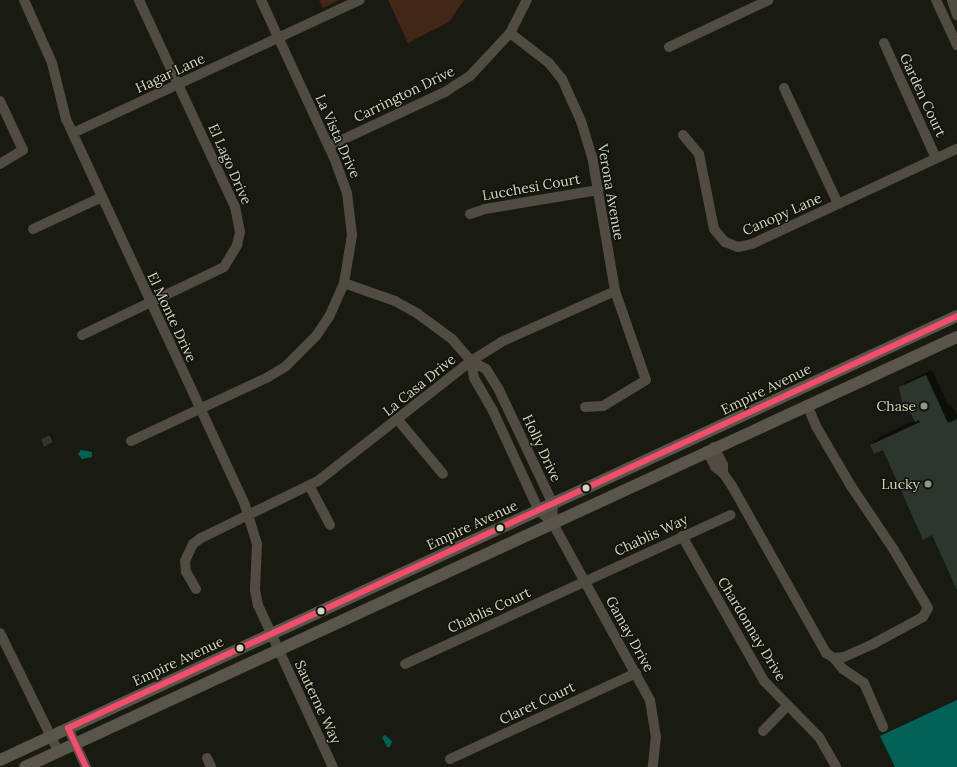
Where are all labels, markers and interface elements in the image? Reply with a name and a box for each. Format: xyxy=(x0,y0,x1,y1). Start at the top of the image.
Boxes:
street label: Hagar Lane xyxy=(133,50,207,96)
street label: Garden Court xyxy=(896,51,950,139)
street label: Carrington Drive xyxy=(351,62,457,126)
street label: La Vista Drive xyxy=(312,91,364,181)
street label: El Lago Drive xyxy=(205,121,255,207)
street label: Verona Avenue xyxy=(594,143,628,241)
street label: Lucchesi Court xyxy=(481,170,581,204)
street label: Canopy Lane xyxy=(740,189,824,239)
street label: El Monte Drive xyxy=(144,269,200,365)
street label: La Casa Drive xyxy=(379,351,459,419)
street label: Empire Avenue xyxy=(718,360,814,418)
place label: Chase xyxy=(877,398,916,414)
marker: Chase xyxy=(919,401,929,411)
street label: Holly Drive xyxy=(519,412,565,484)
place label: Lucky xyxy=(881,476,920,492)
marker: Lucky xyxy=(923,479,933,489)
unlabelled marker xyxy=(581,483,591,493)
street label: Empire Avenue xyxy=(424,497,520,553)
street label: Chablis Way xyxy=(612,511,690,559)
unlabelled marker xyxy=(495,523,505,533)
street label: Chardonnay Drive xyxy=(714,574,790,684)
street label: Chablis Court xyxy=(445,584,533,636)
street label: Gamay Drive xyxy=(602,593,658,675)
unlabelled marker xyxy=(316,606,326,616)
street label: Empire Avenue xyxy=(130,633,226,689)
unlabelled marker xyxy=(235,643,245,653)
street label: Sauterne Way xyxy=(291,658,345,746)
street label: Claret Court xyxy=(497,678,577,728)

